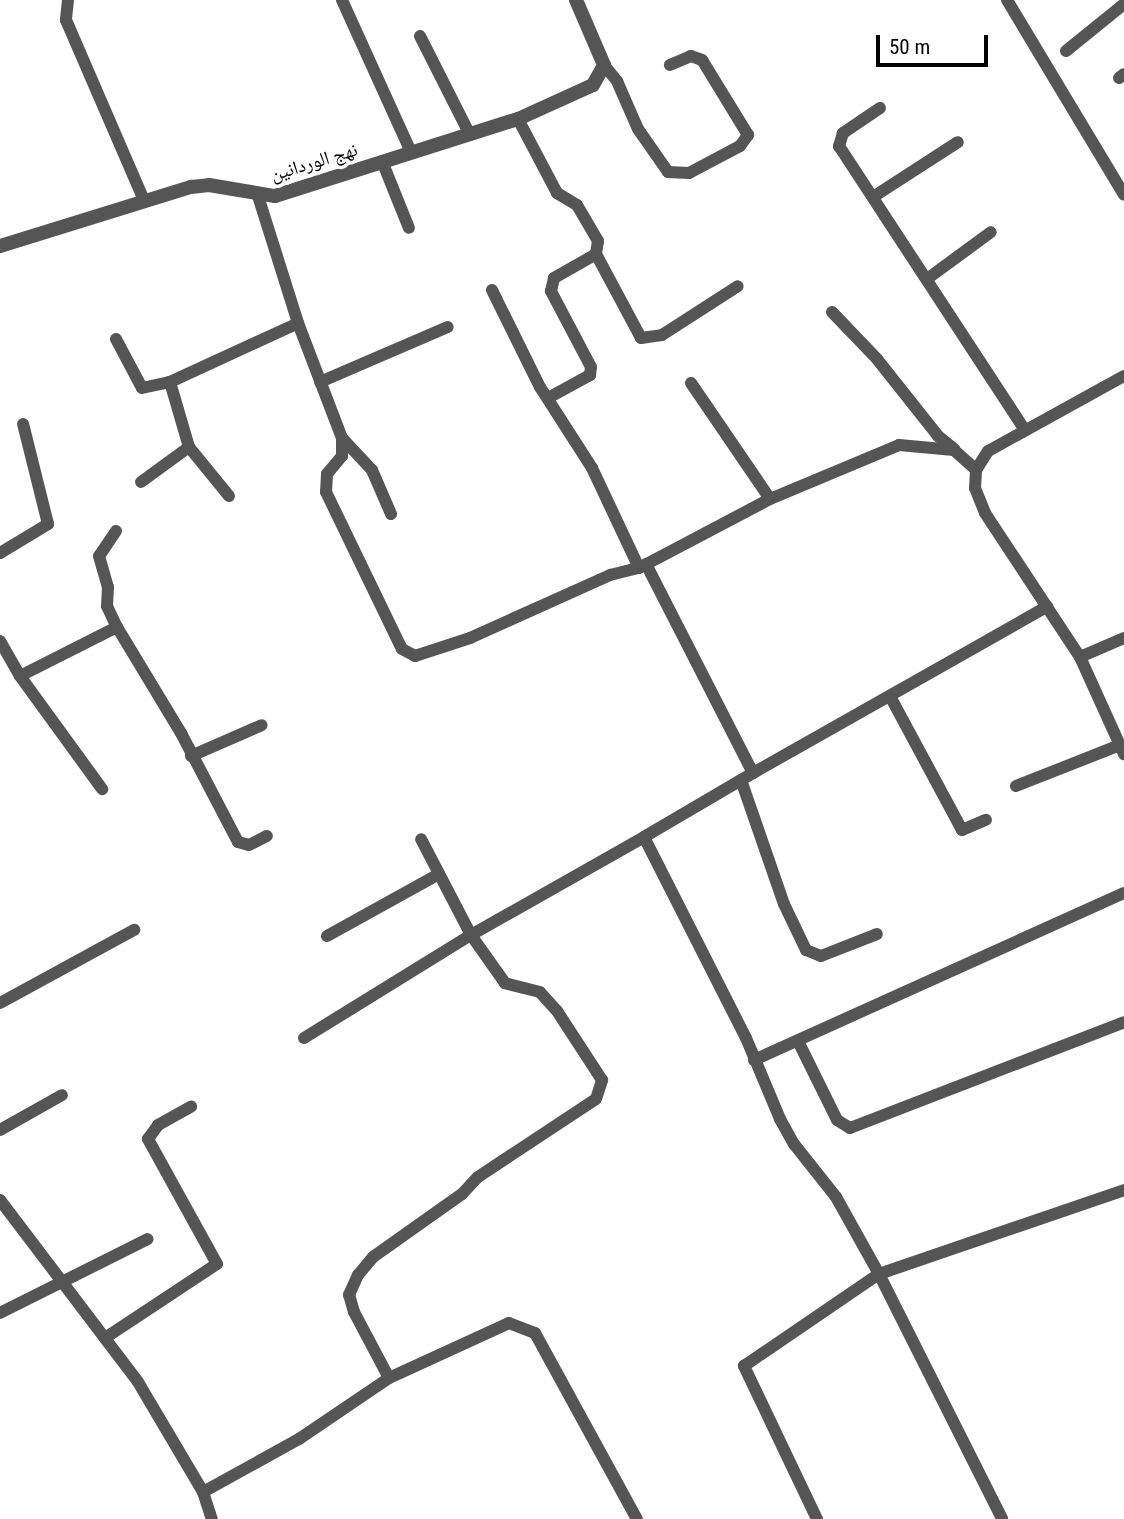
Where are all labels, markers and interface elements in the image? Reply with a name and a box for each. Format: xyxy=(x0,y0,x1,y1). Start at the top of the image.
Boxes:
scale bar xyxy=(879,21,991,65)
text: 50 m xyxy=(889,35,930,59)
street label: نهج الوردانين xyxy=(268,138,360,186)

